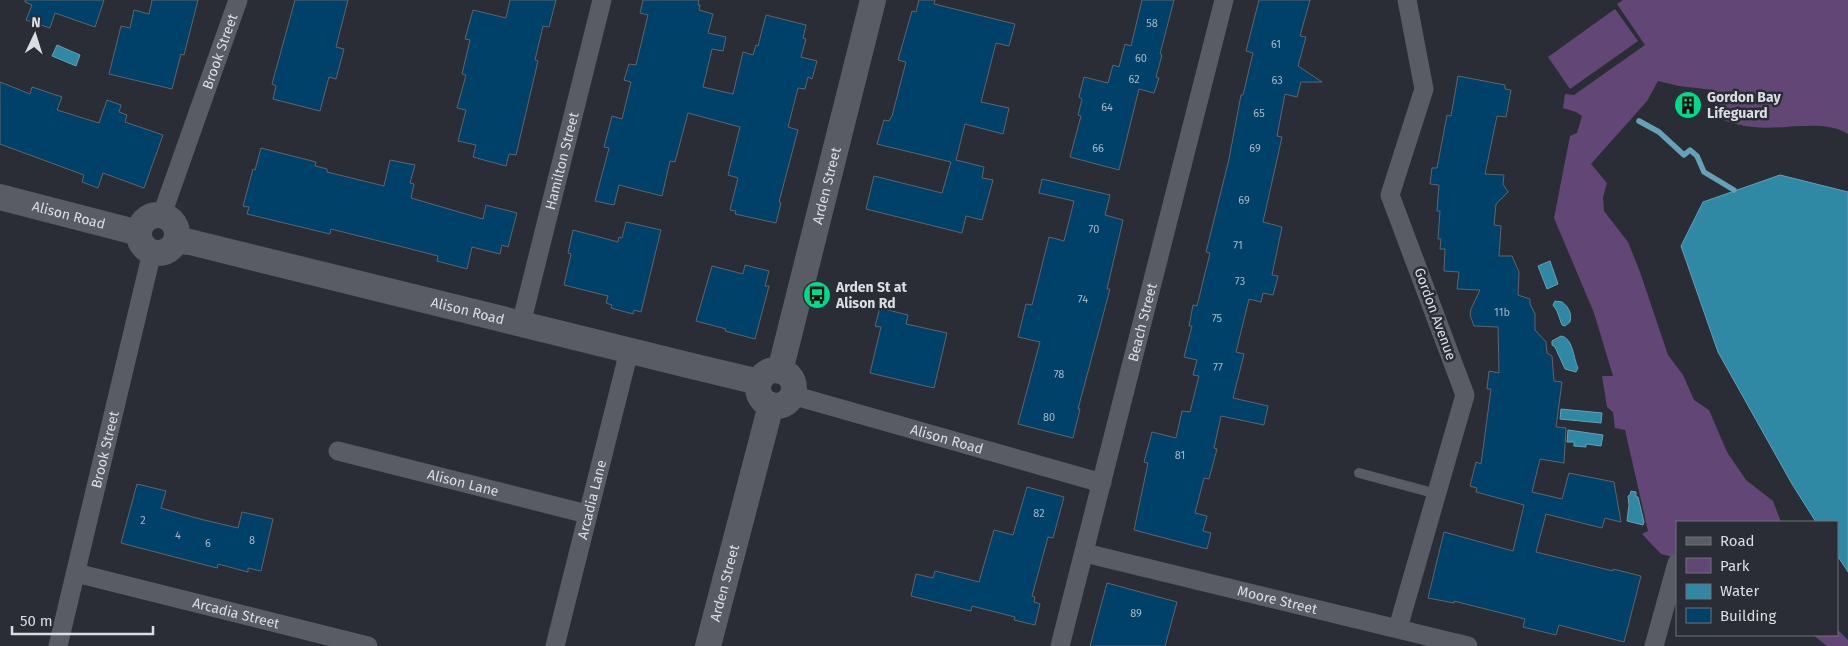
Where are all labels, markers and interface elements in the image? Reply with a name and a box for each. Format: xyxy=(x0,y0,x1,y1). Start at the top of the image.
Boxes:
north arrow xyxy=(10,10,60,60)
street label: Brook Street xyxy=(199,11,241,91)
text: N xyxy=(31,14,41,31)
house number: 58 xyxy=(1146,17,1158,30)
house number: 61 xyxy=(1271,38,1281,51)
house number: 60 xyxy=(1135,52,1147,65)
house number: 62 xyxy=(1128,73,1140,86)
house number: 63 xyxy=(1271,74,1283,87)
place label: Gordon Bay Lifeguard xyxy=(1707,89,1781,122)
building icon: Gordon Bay Lifeguard xyxy=(1673,90,1703,120)
house number: 64 xyxy=(1101,101,1113,114)
house number: 65 xyxy=(1253,107,1265,120)
street label: Hamilton Street xyxy=(541,109,582,212)
house number: 66 xyxy=(1092,142,1104,155)
house number: 69 xyxy=(1249,142,1261,155)
street label: Arden Street xyxy=(809,144,845,226)
house number: 69 xyxy=(1238,194,1250,207)
street label: Alison Road xyxy=(30,197,107,232)
house number: 70 xyxy=(1089,223,1099,236)
house number: 71 xyxy=(1233,239,1243,252)
street label: Gordon Avenue xyxy=(1410,266,1460,362)
house number: 73 xyxy=(1235,275,1245,288)
place label: Arden St at Alison Rd xyxy=(835,279,907,312)
bus stop icon: Arden St at Alison Rd xyxy=(802,280,832,310)
street label: Beach Street xyxy=(1124,280,1161,363)
street label: Alison Road xyxy=(429,293,506,328)
house number: 74 xyxy=(1078,293,1088,306)
house number: 11b xyxy=(1494,306,1510,319)
house number: 75 xyxy=(1212,312,1223,325)
house number: 77 xyxy=(1213,361,1223,374)
house number: 78 xyxy=(1054,368,1064,381)
street label: Brook Street xyxy=(87,408,123,490)
house number: 80 xyxy=(1043,411,1055,424)
street label: Alison Road xyxy=(908,421,985,457)
house number: 81 xyxy=(1175,449,1185,462)
street label: Arcadia Lane xyxy=(574,458,610,541)
street label: Alison Lane xyxy=(426,465,501,500)
house number: 82 xyxy=(1033,507,1045,520)
house number: 2 xyxy=(140,514,146,527)
legend xyxy=(1676,521,1838,636)
house number: 4 xyxy=(175,529,181,542)
text: Road xyxy=(1720,532,1755,550)
house number: 8 xyxy=(249,534,255,547)
house number: 6 xyxy=(205,537,211,550)
street label: Arden Street xyxy=(706,542,743,623)
text: Park xyxy=(1720,557,1750,575)
street label: Moore Street xyxy=(1236,582,1320,618)
text: Water xyxy=(1720,582,1759,600)
street label: Arcadia Street xyxy=(191,594,282,632)
scale bar xyxy=(12,604,154,636)
house number: 89 xyxy=(1130,607,1142,620)
text: Building xyxy=(1720,607,1776,625)
text: 50 m xyxy=(20,612,53,630)

